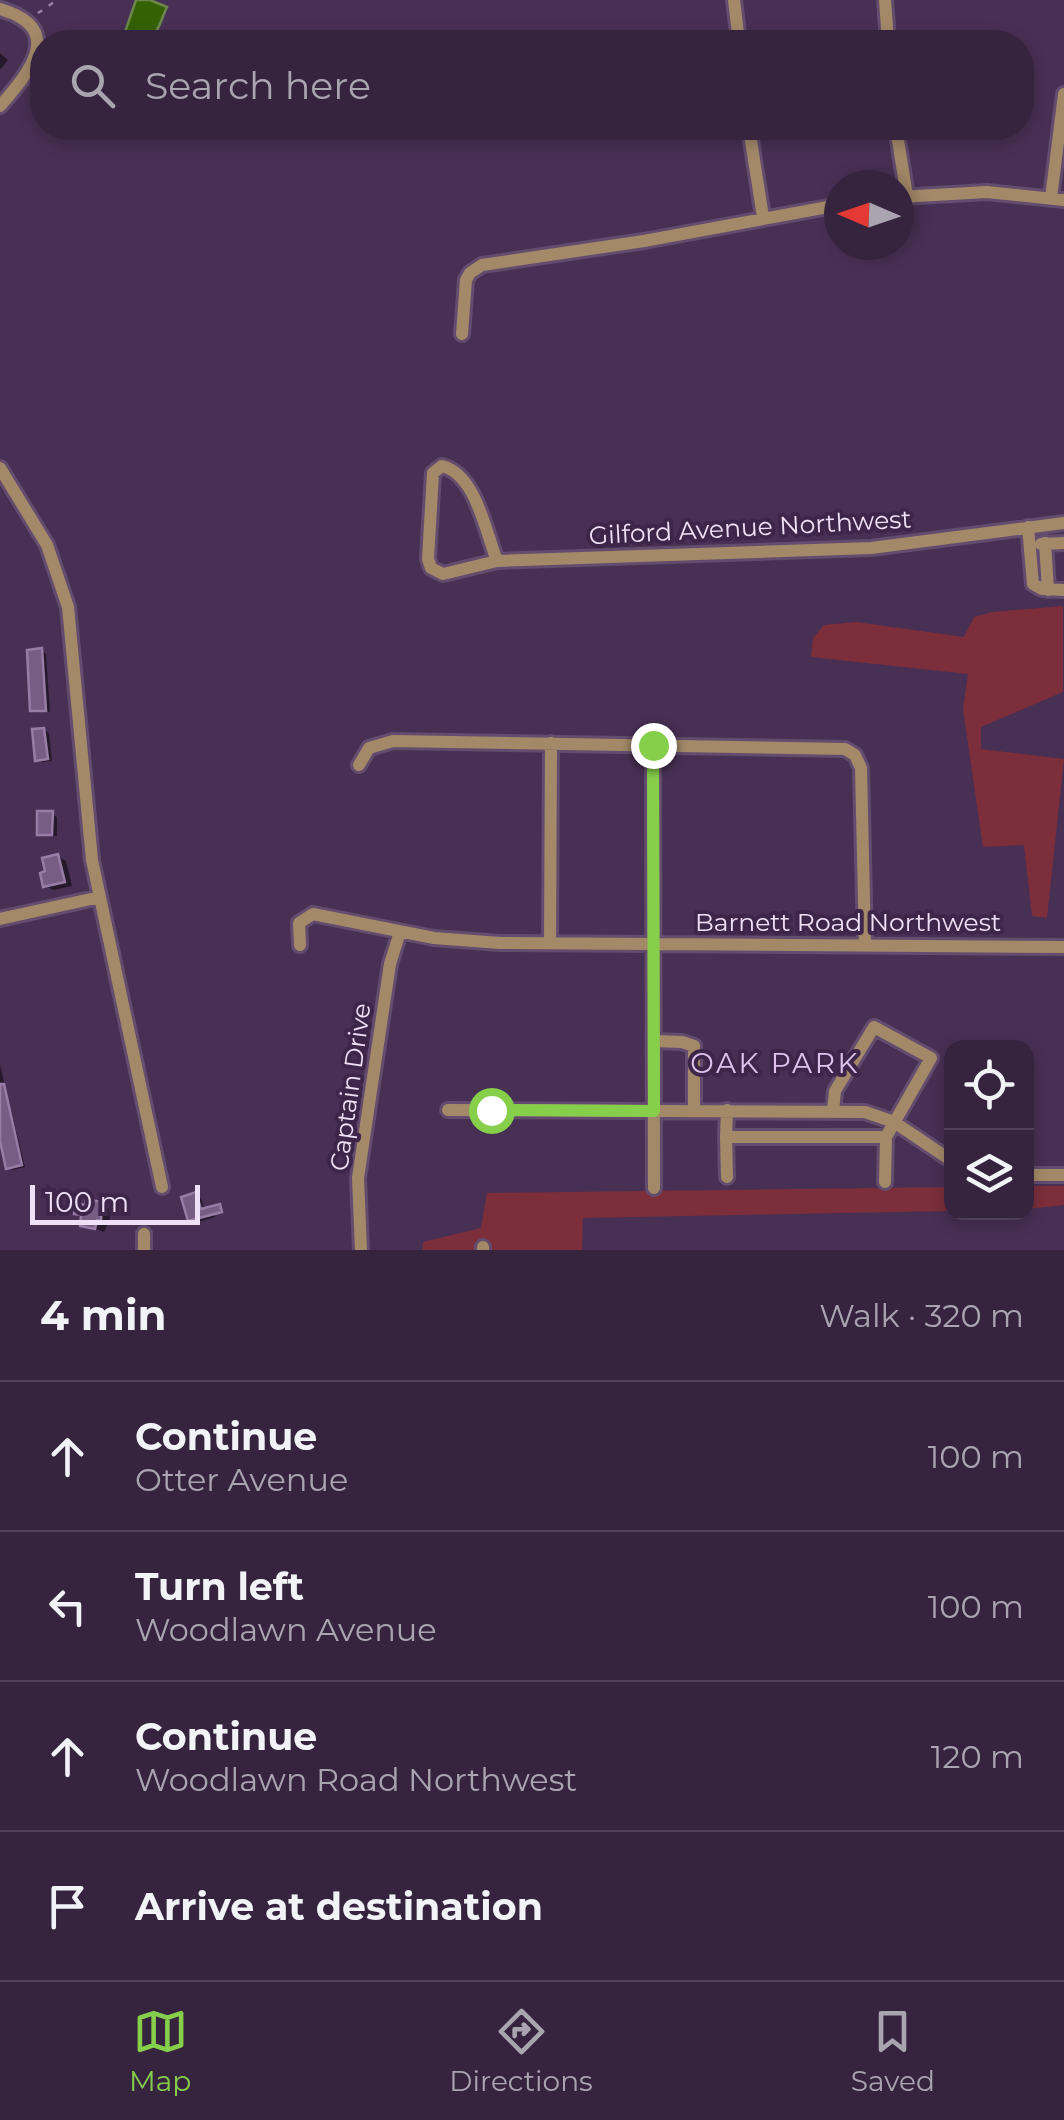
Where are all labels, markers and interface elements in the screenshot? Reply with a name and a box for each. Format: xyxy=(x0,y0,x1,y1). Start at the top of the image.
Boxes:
search box xyxy=(30,30,1034,140)
icon: search xyxy=(65,58,120,113)
text: Search here xyxy=(145,62,371,109)
north arrow xyxy=(824,170,914,260)
street label: Gilford Avenue Northwest xyxy=(588,504,912,550)
route end xyxy=(631,723,677,769)
street label: Barnett Road Northwest xyxy=(695,907,1001,937)
street label: Captain Drive xyxy=(323,1001,377,1173)
map controls xyxy=(944,1040,1034,1220)
button: locate xyxy=(944,1040,1034,1130)
district label: OAK PARK xyxy=(690,1046,860,1080)
route start xyxy=(469,1088,515,1134)
button: layers xyxy=(944,1130,1034,1220)
scale bar xyxy=(30,1180,200,1224)
text: 100 m xyxy=(45,1185,129,1219)
text: 4 min xyxy=(40,1289,167,1341)
text: Walk · 320 m xyxy=(819,1296,1024,1335)
text: Continue xyxy=(135,1413,317,1460)
icon: ahead xyxy=(40,1429,95,1484)
text: 100 m xyxy=(928,1437,1024,1476)
text: Otter Avenue xyxy=(135,1460,348,1499)
text: Turn left xyxy=(135,1563,304,1610)
icon: left xyxy=(40,1579,95,1634)
text: 100 m xyxy=(928,1587,1024,1626)
text: Woodlawn Avenue xyxy=(135,1610,437,1649)
text: Continue xyxy=(135,1713,317,1760)
icon: ahead xyxy=(40,1729,95,1784)
text: 120 m xyxy=(931,1737,1024,1776)
text: Woodlawn Road Northwest xyxy=(135,1760,577,1799)
icon: arrive xyxy=(40,1879,95,1934)
text: Arrive at destination xyxy=(135,1883,543,1930)
tab: Map xyxy=(129,2004,191,2098)
tab: Directions xyxy=(449,2004,593,2098)
tab: Saved xyxy=(851,2004,935,2098)

